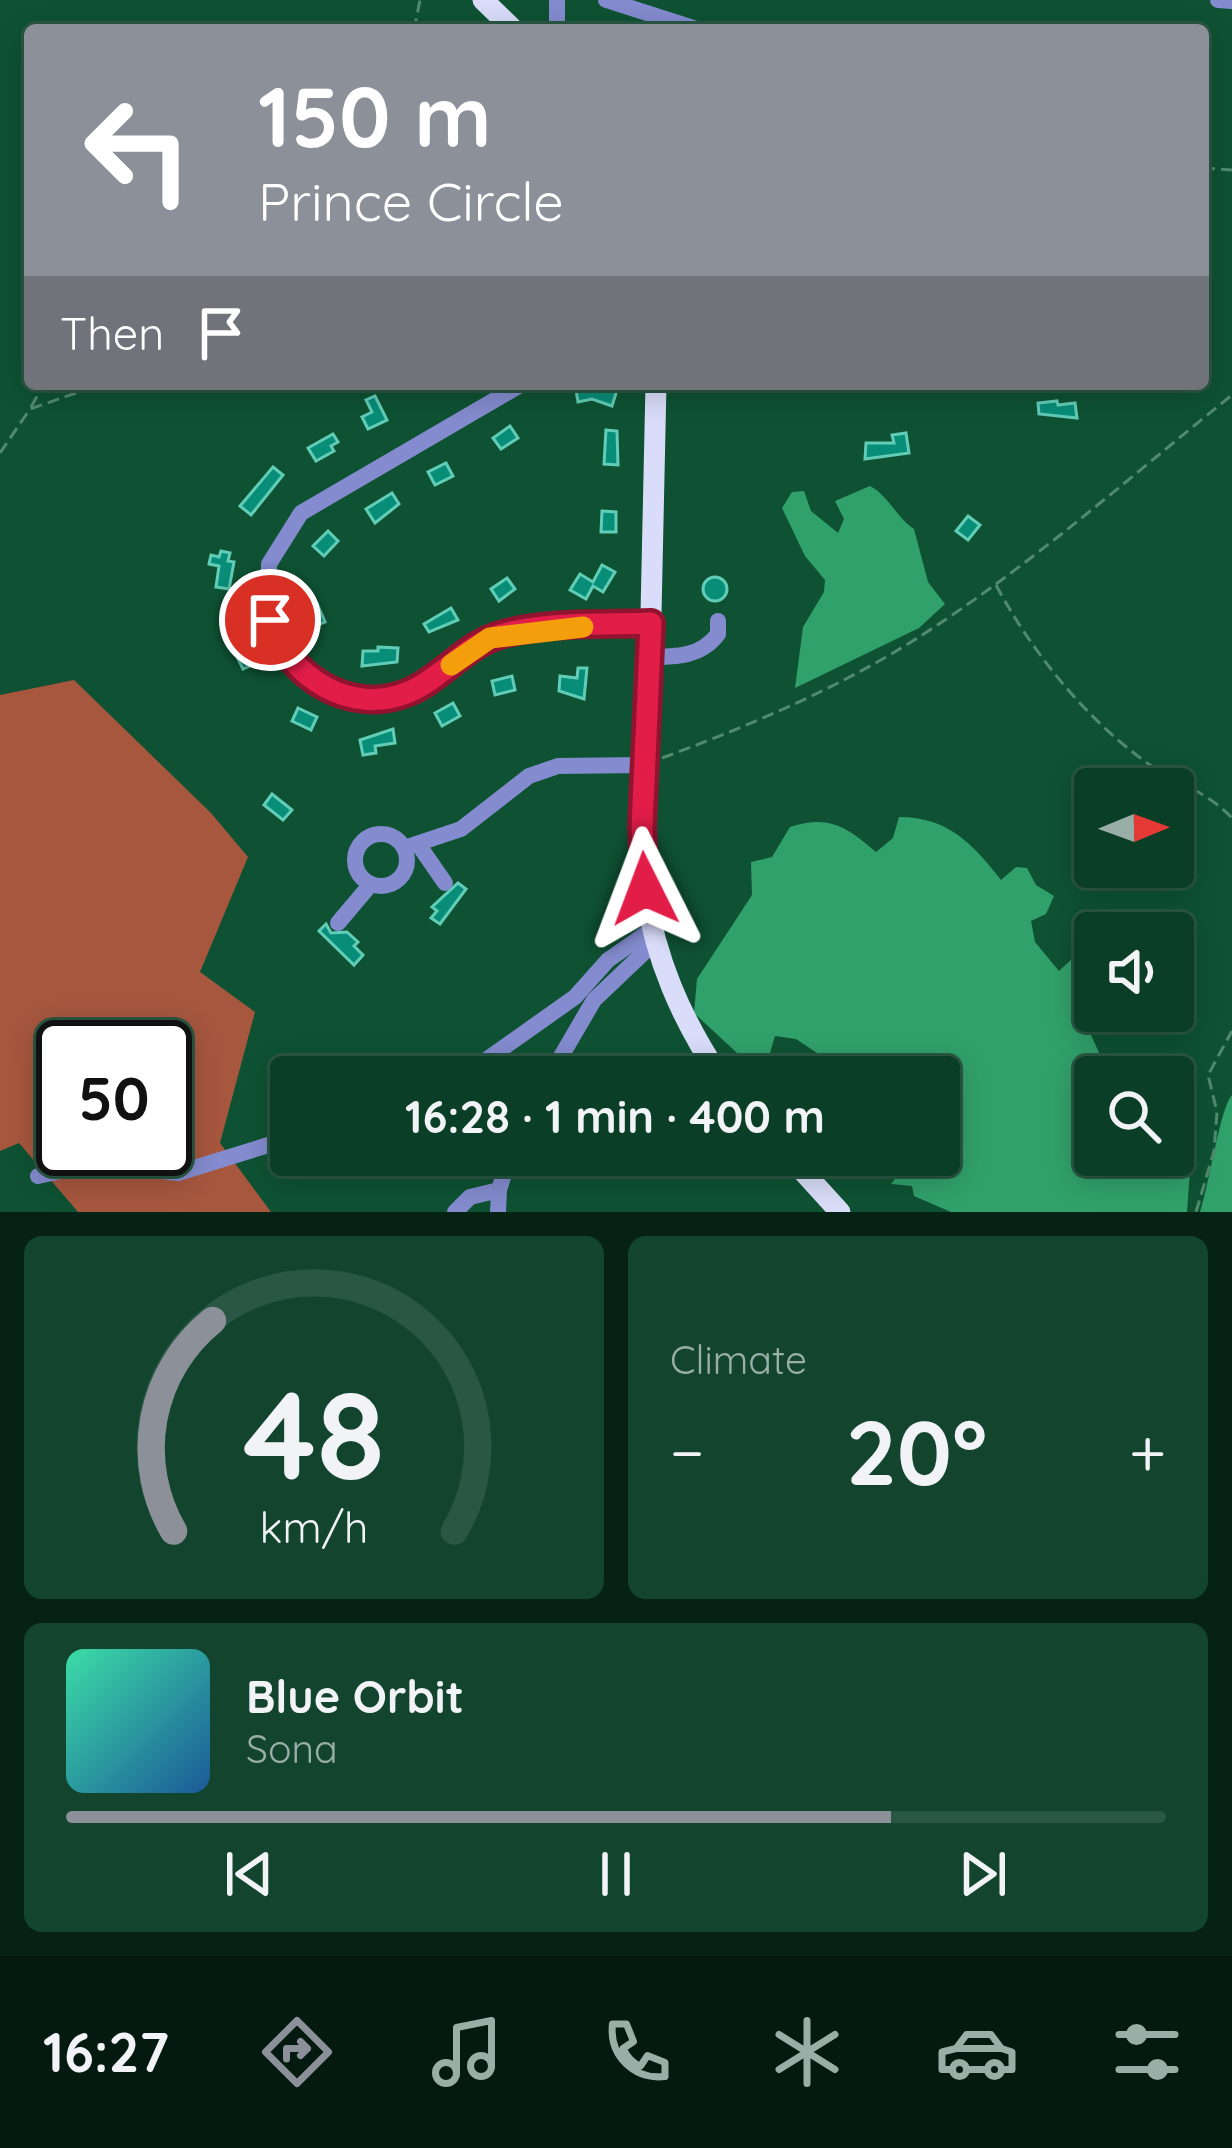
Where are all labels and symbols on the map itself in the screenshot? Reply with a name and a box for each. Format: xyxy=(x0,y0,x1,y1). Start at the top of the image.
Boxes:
pin xyxy=(219,569,321,671)
north arrow xyxy=(1074,768,1194,888)
position arrow xyxy=(582,826,708,952)
speed limit sign: 50 xyxy=(36,1020,192,1176)

